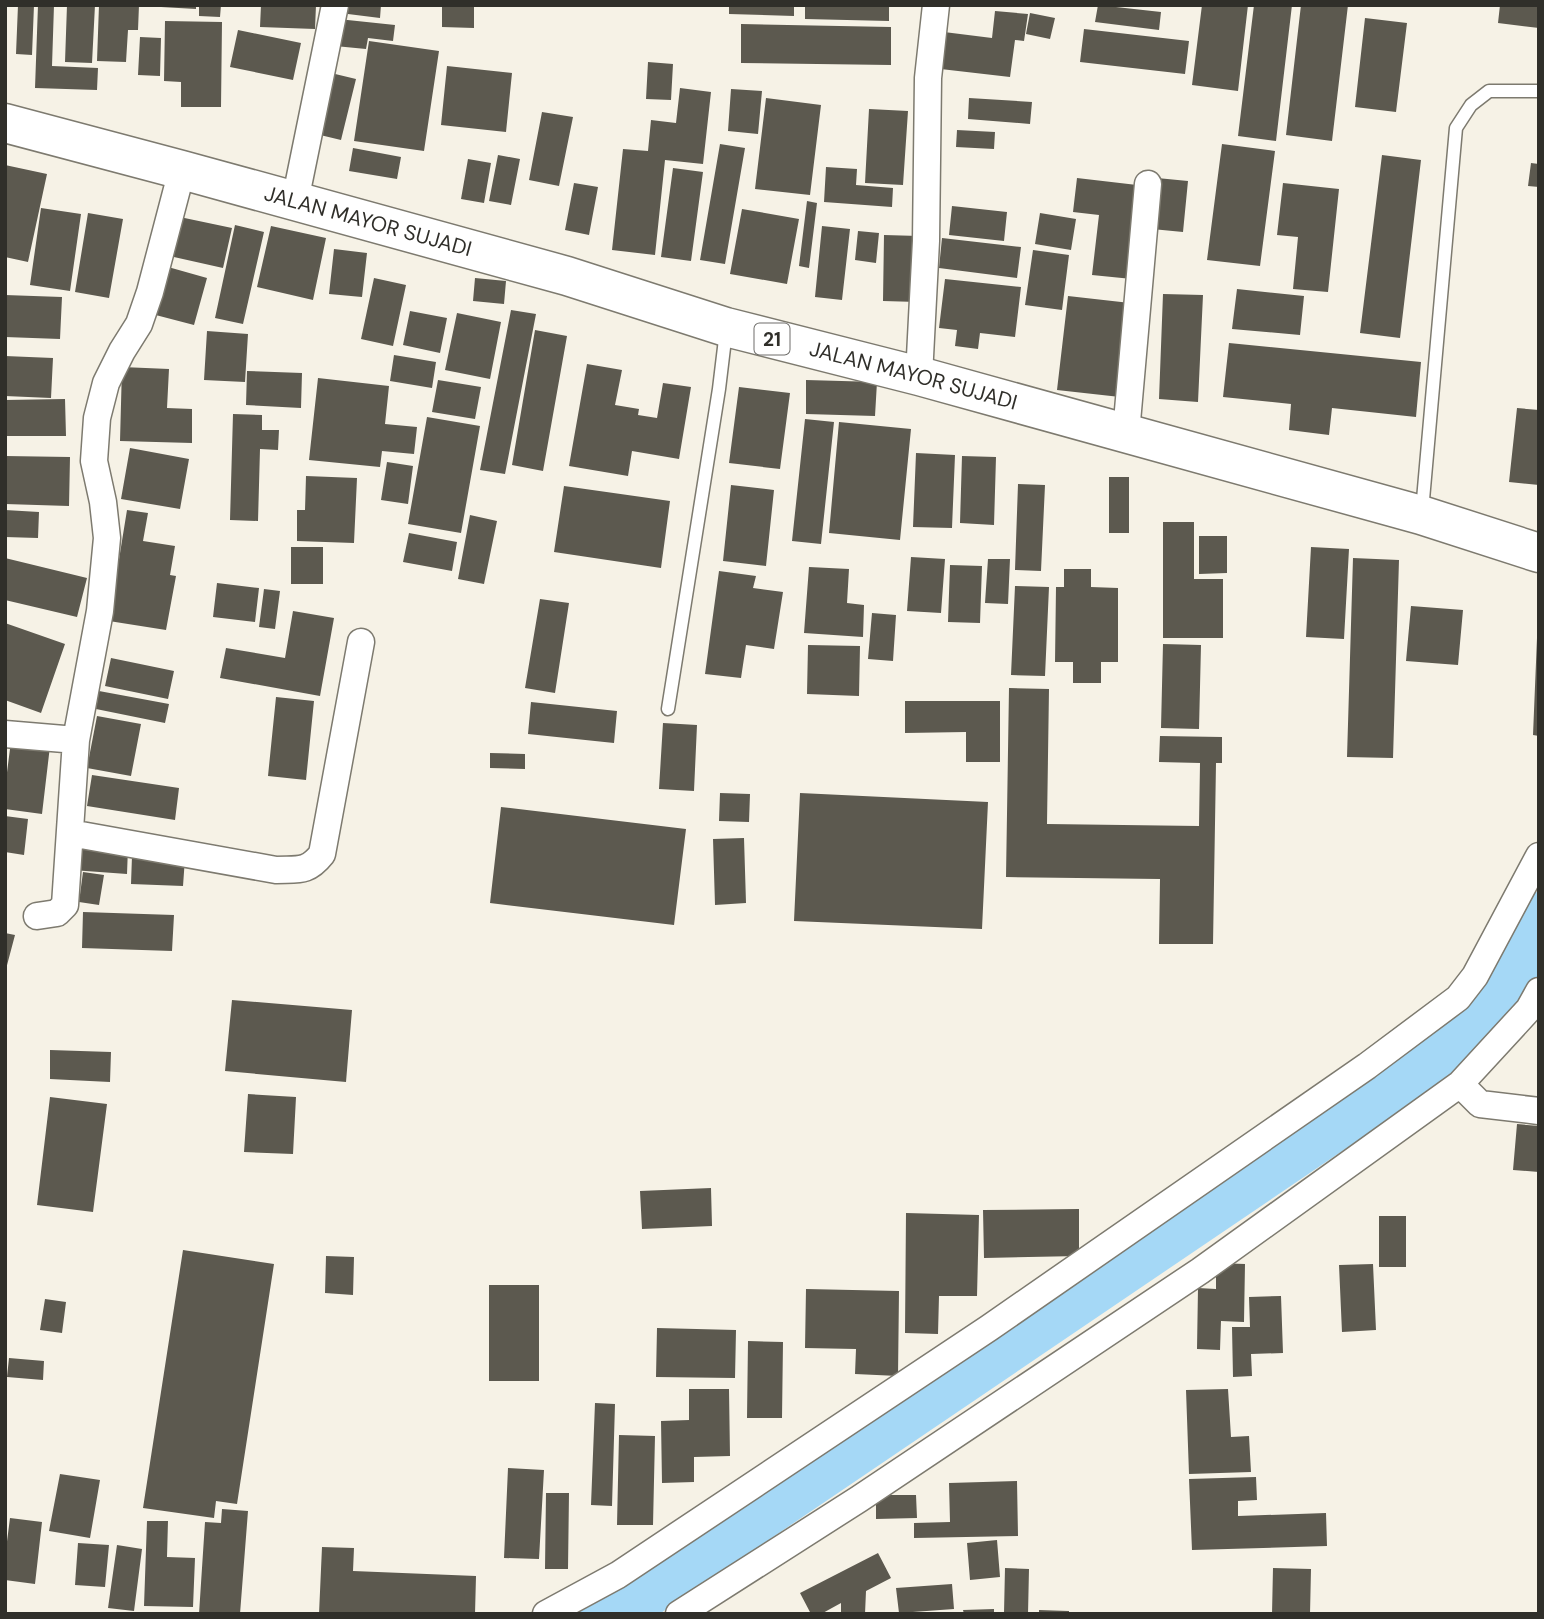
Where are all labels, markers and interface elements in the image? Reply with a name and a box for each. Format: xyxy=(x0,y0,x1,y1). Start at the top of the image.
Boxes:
street label: JALAN MAYOR SUJADI xyxy=(261,179,475,263)
road number: 21 xyxy=(754,324,790,354)
street label: JALAN MAYOR SUJADI xyxy=(807,335,1020,417)

